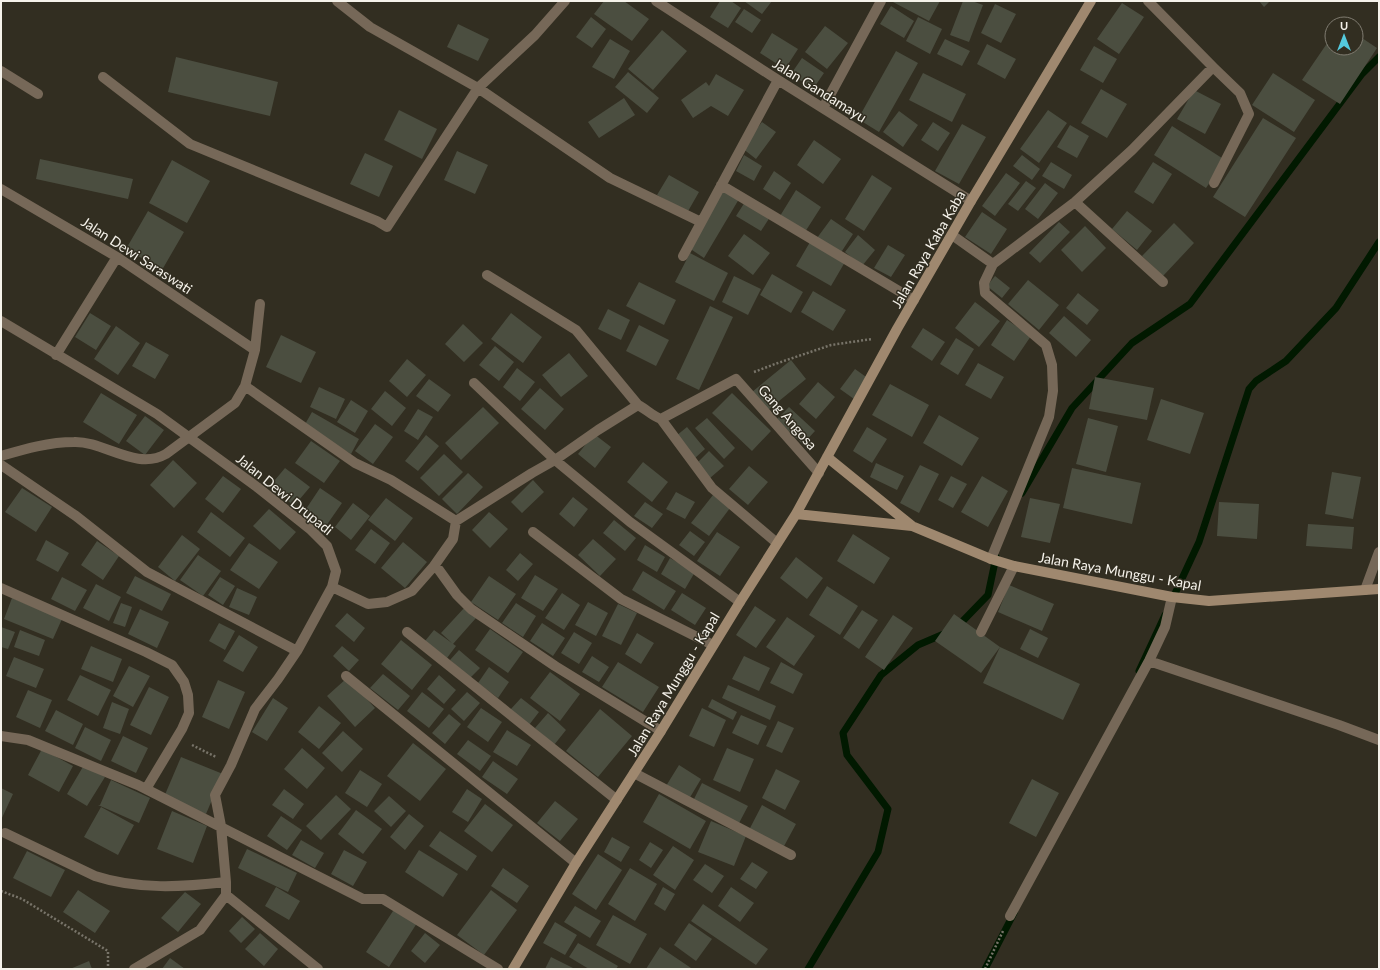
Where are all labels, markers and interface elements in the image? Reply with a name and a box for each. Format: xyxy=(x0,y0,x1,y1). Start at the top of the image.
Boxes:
north arrow xyxy=(1324,16,1364,56)
text: U xyxy=(1340,19,1348,32)
street label: Jalan Gandamayu xyxy=(770,54,870,126)
street label: Jalan Raya Kaba Kaba xyxy=(887,187,969,311)
street label: Jalan Dewi Saraswati xyxy=(78,213,196,297)
street label: Gang Angosa xyxy=(755,381,821,453)
street label: Jalan Dewi Drupadi xyxy=(233,450,337,538)
street label: Jalan Raya Munggu - Kapal xyxy=(1037,548,1203,594)
street label: Jalan Raya Munggu - Kapal xyxy=(623,609,723,759)

